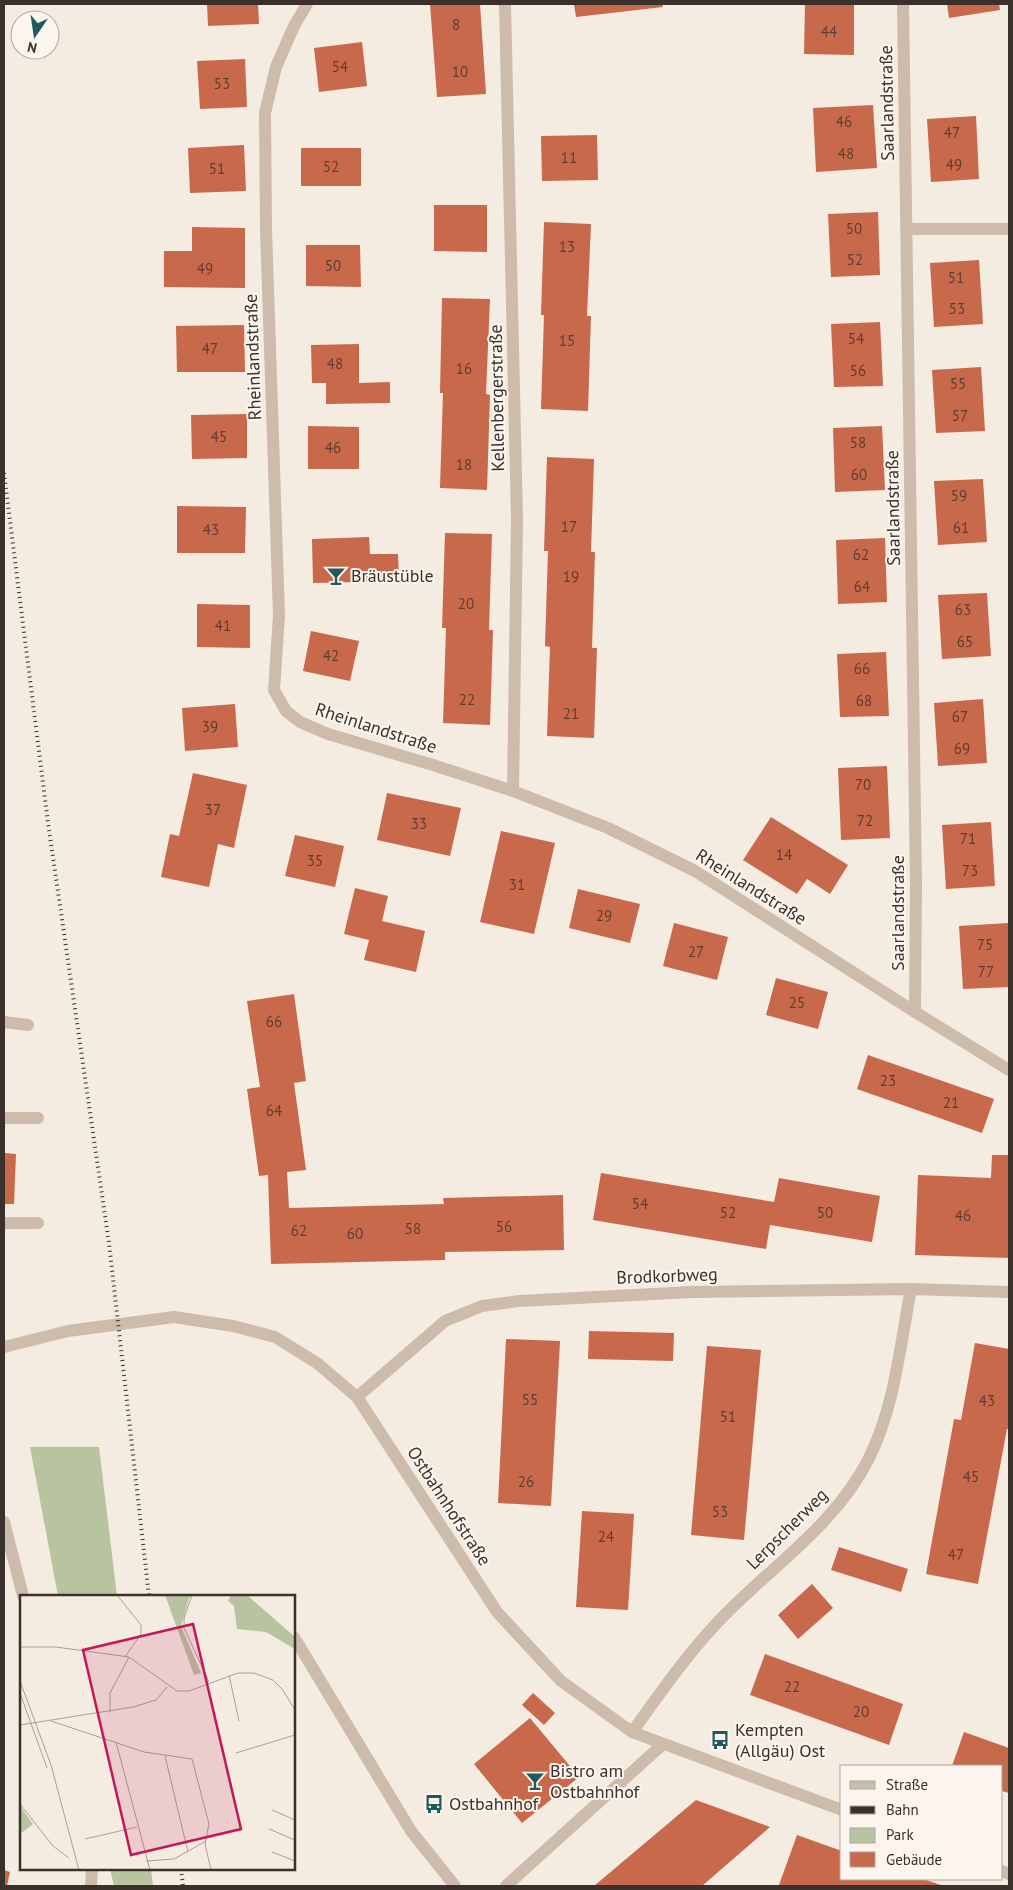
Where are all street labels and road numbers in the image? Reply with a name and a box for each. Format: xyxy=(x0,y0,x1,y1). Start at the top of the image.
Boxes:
street label: Saarlandstraße xyxy=(874,45,899,161)
street label: Rheinlandstraße xyxy=(239,293,266,421)
street label: Kellenbergerstraße xyxy=(484,324,509,472)
street label: Saarlandstraße xyxy=(880,450,905,566)
street label: Rheinlandstraße xyxy=(312,697,440,758)
street label: Rheinlandstraße xyxy=(691,843,811,930)
street label: Saarlandstraße xyxy=(886,855,909,971)
street label: Brodkorbweg xyxy=(616,1262,718,1289)
street label: Ostbahnhofstraße xyxy=(402,1442,497,1570)
street label: Lerpscherweg xyxy=(741,1483,832,1574)

